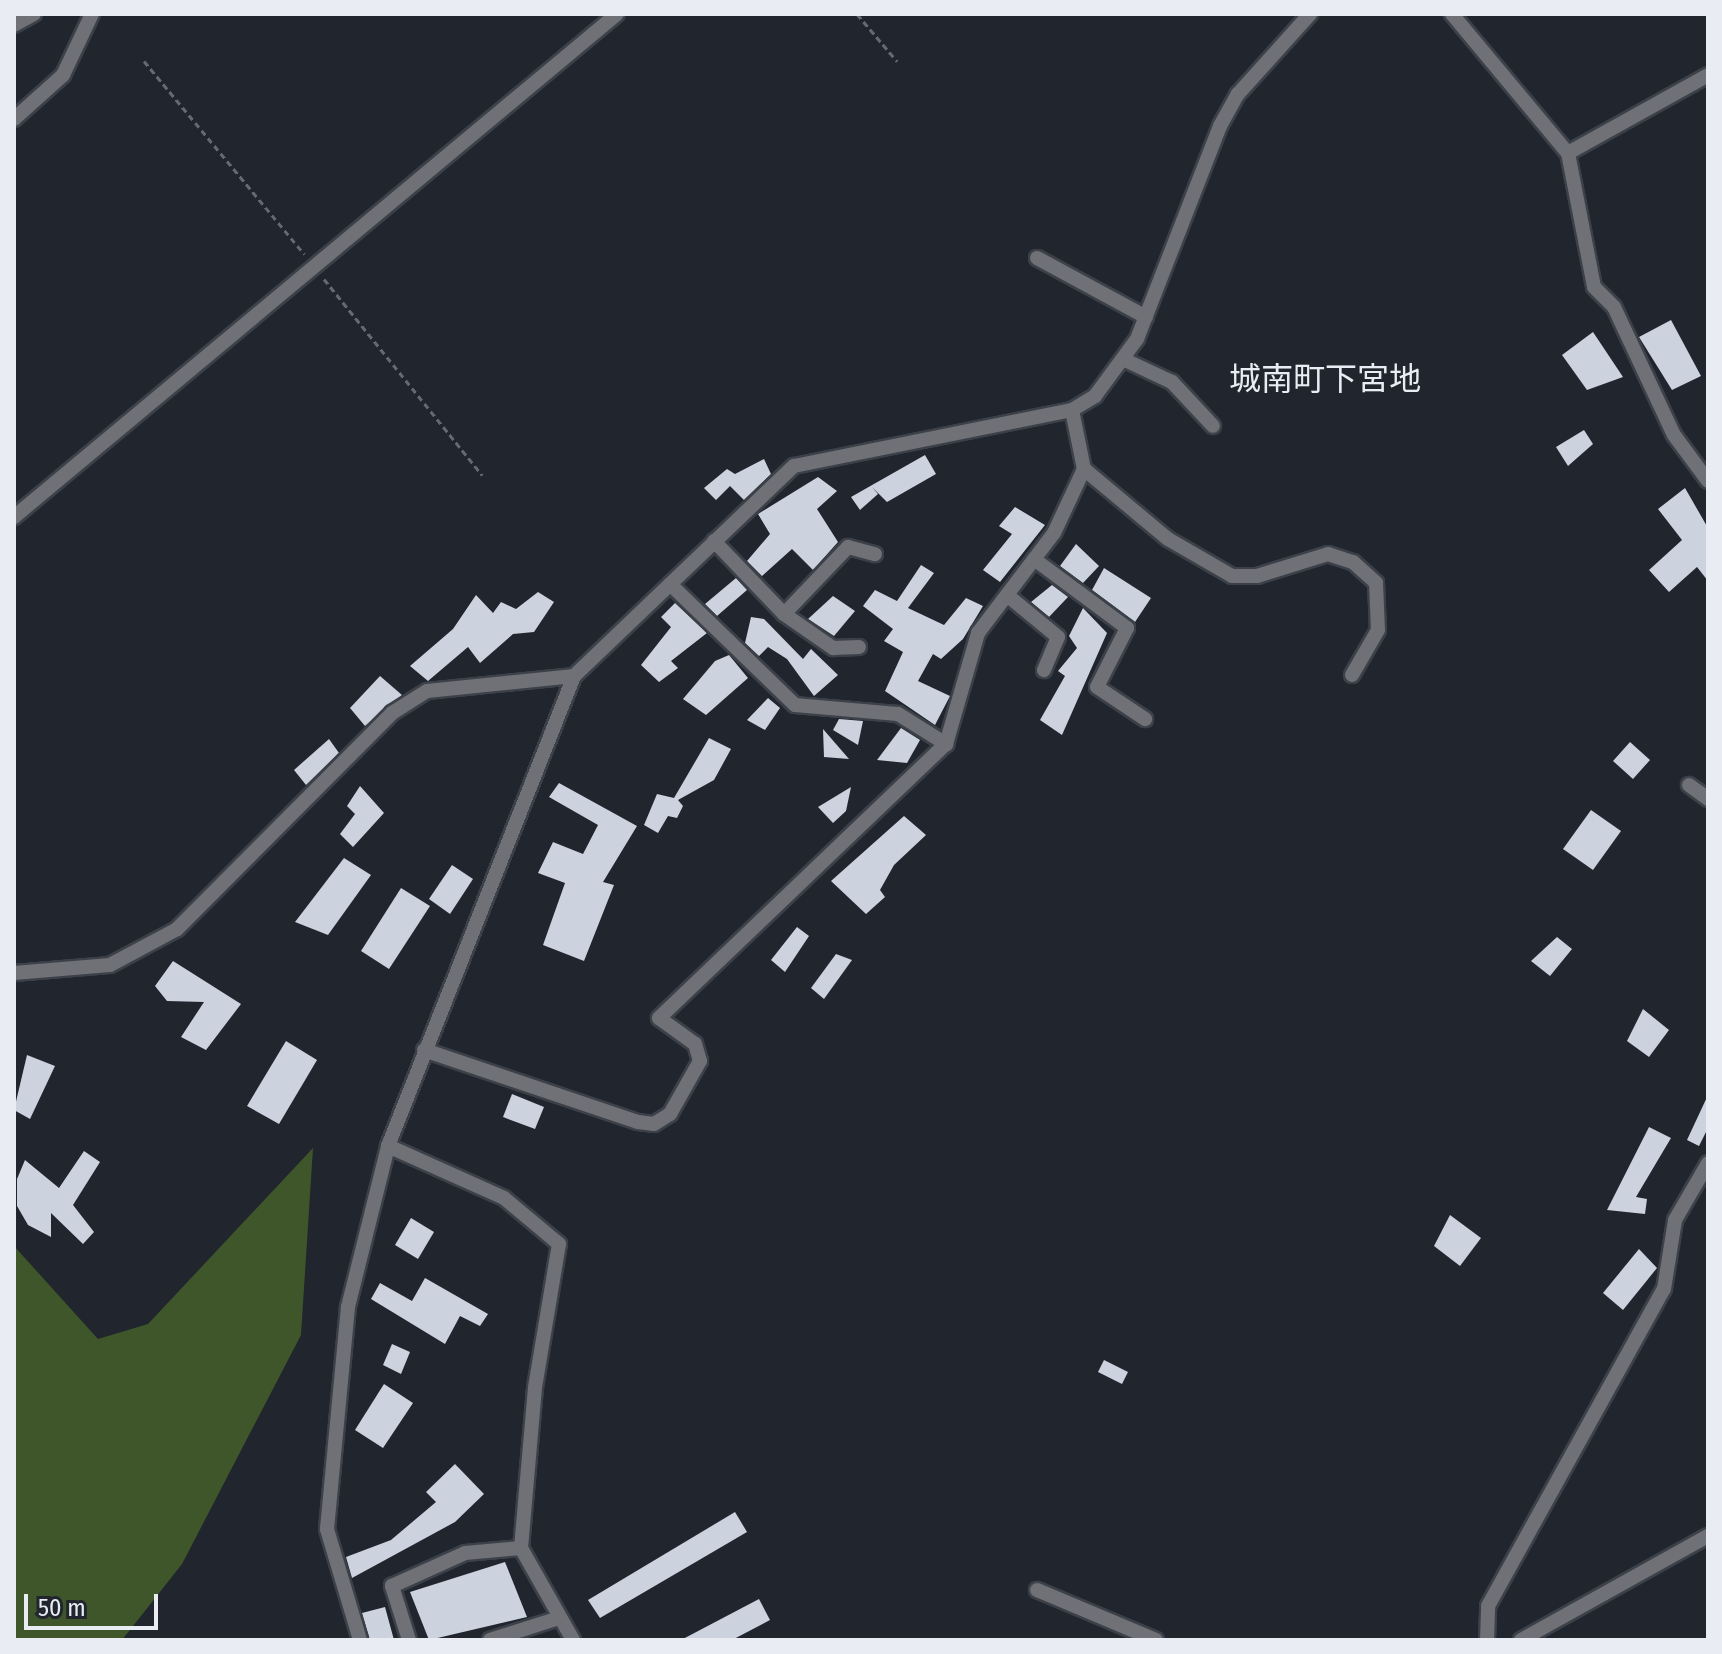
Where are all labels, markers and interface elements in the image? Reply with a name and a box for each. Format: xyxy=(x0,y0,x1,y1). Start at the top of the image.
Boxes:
district label: 城南町下宮地 xyxy=(1229,360,1421,398)
scale bar xyxy=(28,1578,162,1628)
text: 50 m xyxy=(38,1594,86,1622)

